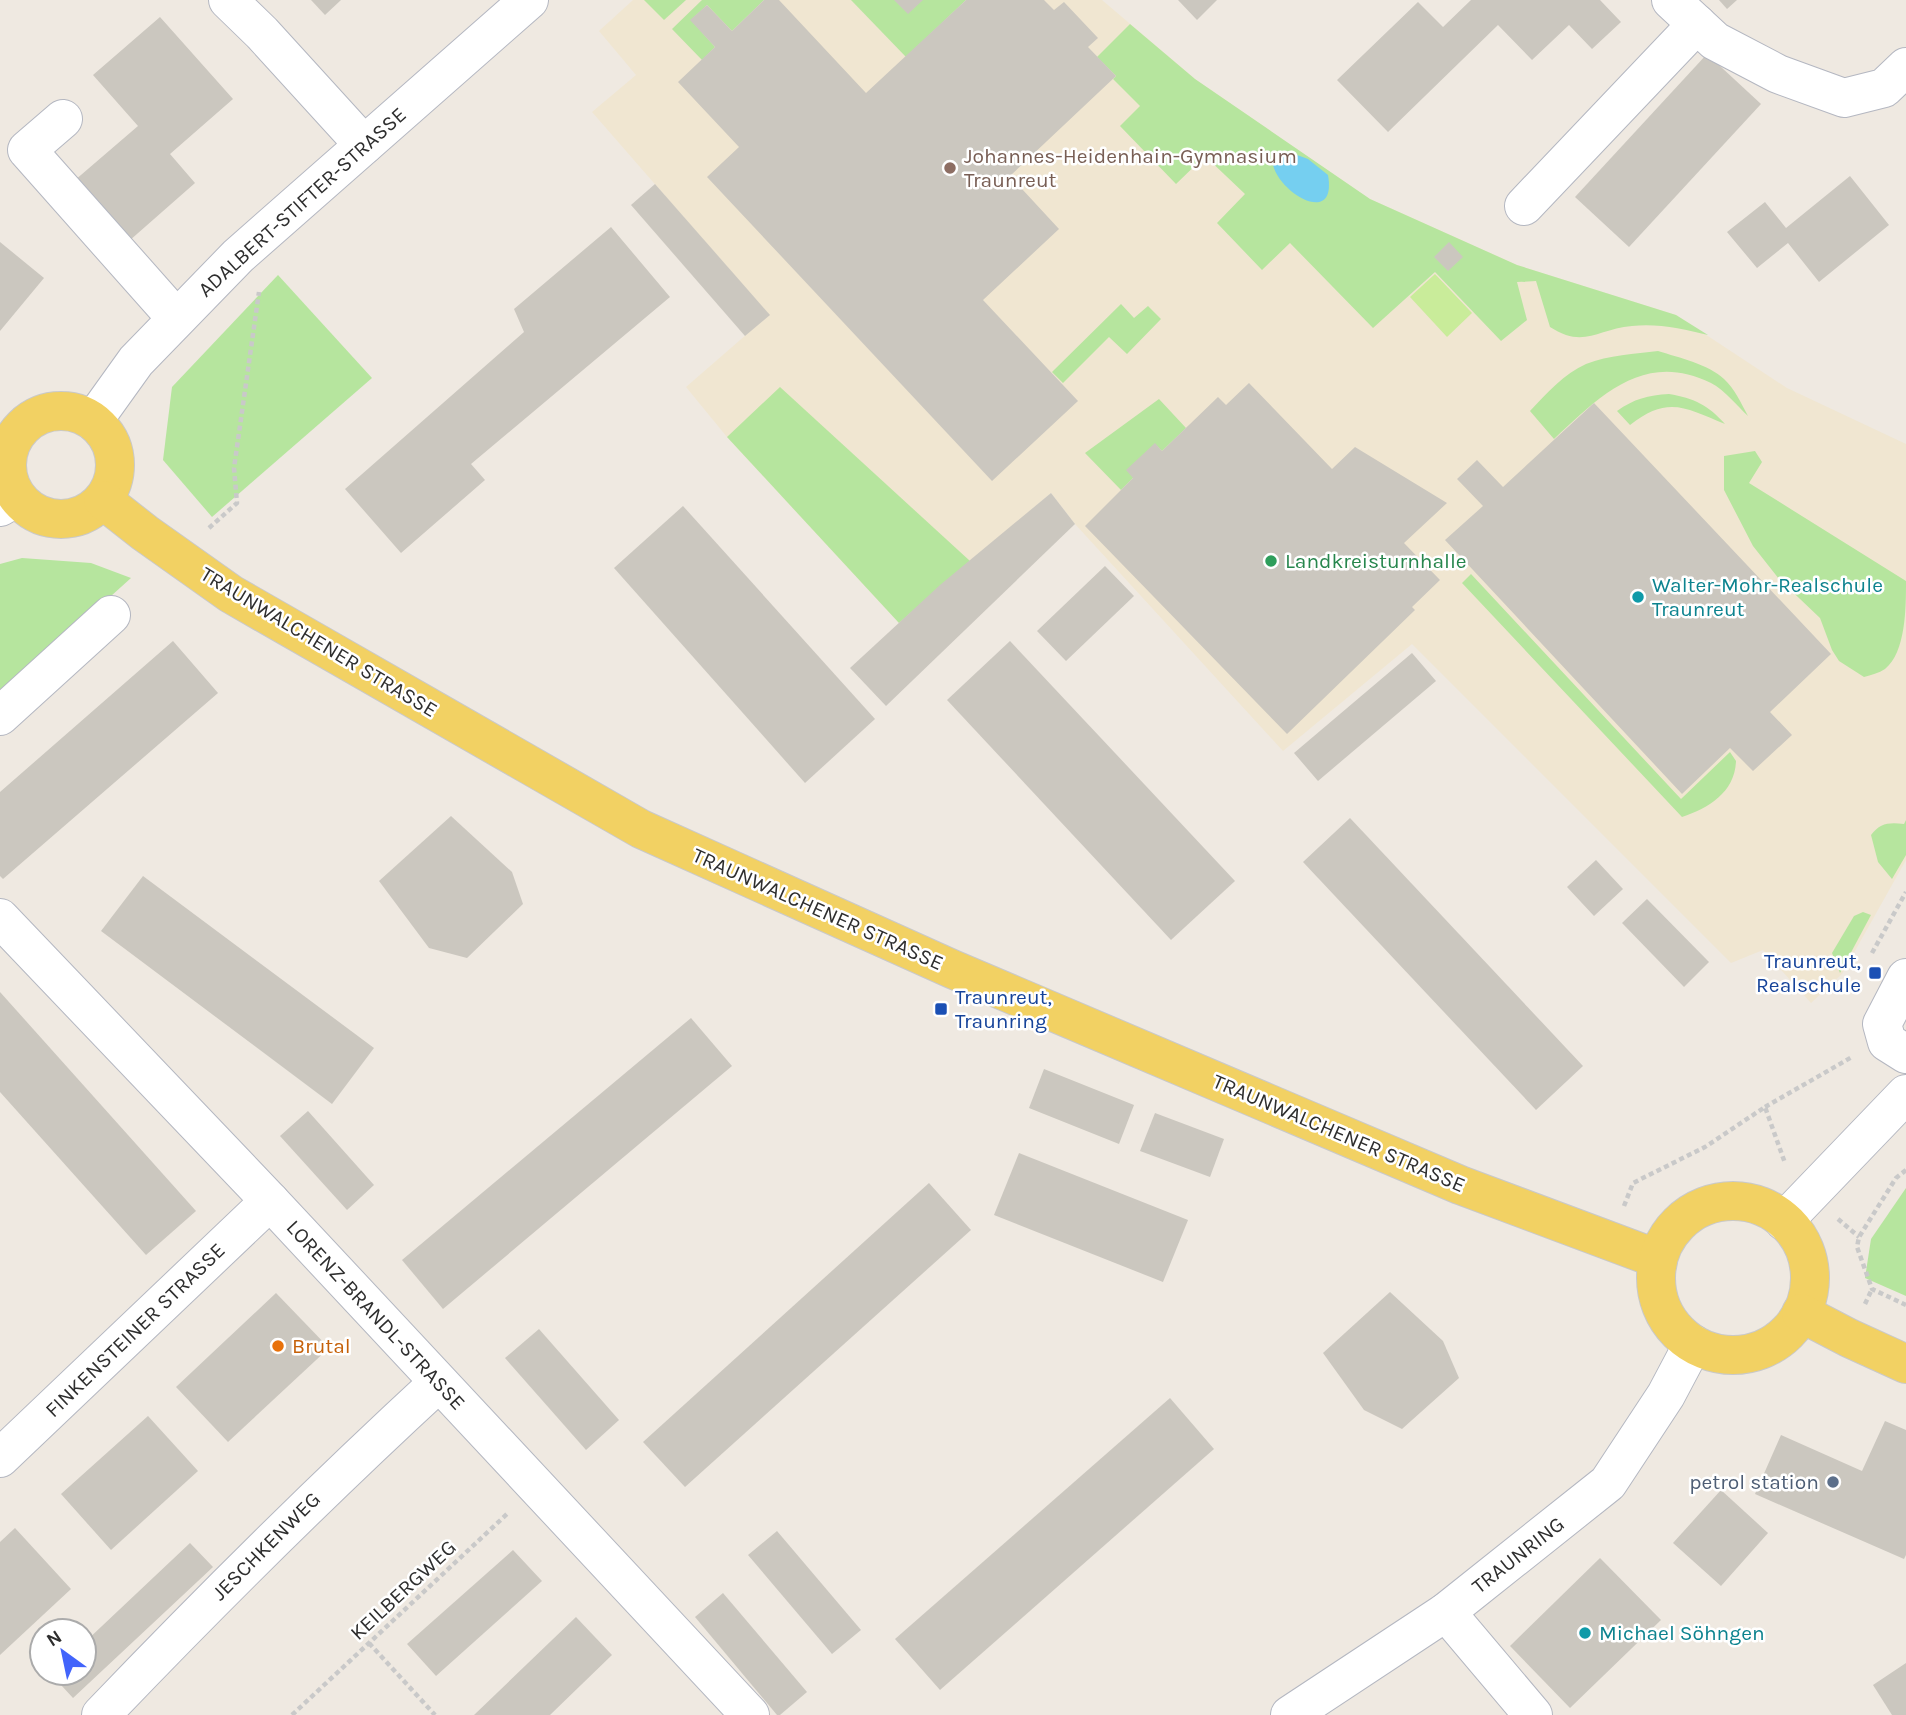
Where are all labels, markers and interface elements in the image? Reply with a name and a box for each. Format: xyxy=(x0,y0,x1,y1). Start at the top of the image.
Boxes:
street label: ADALBERT-STIFTER-STRASSE xyxy=(193,102,411,302)
place label: Johannes-Heidenhain-Gymnasium Traunreut xyxy=(964,144,1297,192)
marker: Johannes-Heidenhain-Gymnasium Traunreut xyxy=(942,160,958,176)
place label: Landkreisturnhalle xyxy=(1285,549,1467,573)
marker: Landkreisturnhalle xyxy=(1263,553,1279,569)
street label: TRAUNWALCHENER STRASSE xyxy=(196,562,442,722)
place label: Walter-Mohr-Realschule Traunreut xyxy=(1652,573,1883,621)
marker: Walter-Mohr-Realschule Traunreut xyxy=(1630,589,1646,605)
street label: TRAUNWALCHENER STRASSE xyxy=(689,843,947,975)
place label: Traunreut, Realschule xyxy=(1756,949,1861,997)
marker: Traunreut, Realschule xyxy=(1867,965,1883,981)
place label: Traunreut, Traunring xyxy=(955,985,1052,1033)
marker: Traunreut, Traunring xyxy=(933,1001,949,1017)
street label: TRAUNWALCHENER STRASSE xyxy=(1209,1069,1469,1197)
street label: LORENZ-BRANDL-STRASSE xyxy=(282,1215,470,1415)
street label: FINKENSTEINER STRASSE xyxy=(40,1238,230,1422)
place label: Brutal xyxy=(292,1334,351,1358)
marker: Brutal xyxy=(270,1338,286,1354)
place label: petrol station xyxy=(1689,1470,1819,1494)
marker: petrol station xyxy=(1825,1474,1841,1490)
street label: JESCHKENWEG xyxy=(207,1487,325,1605)
street label: TRAUNRING xyxy=(1467,1512,1569,1598)
street label: KEILBERGWEG xyxy=(345,1535,461,1645)
north arrow xyxy=(28,1617,98,1687)
place label: Michael Söhngen xyxy=(1599,1621,1765,1645)
marker: Michael Söhngen xyxy=(1577,1625,1593,1641)
text: N xyxy=(43,1626,66,1652)

